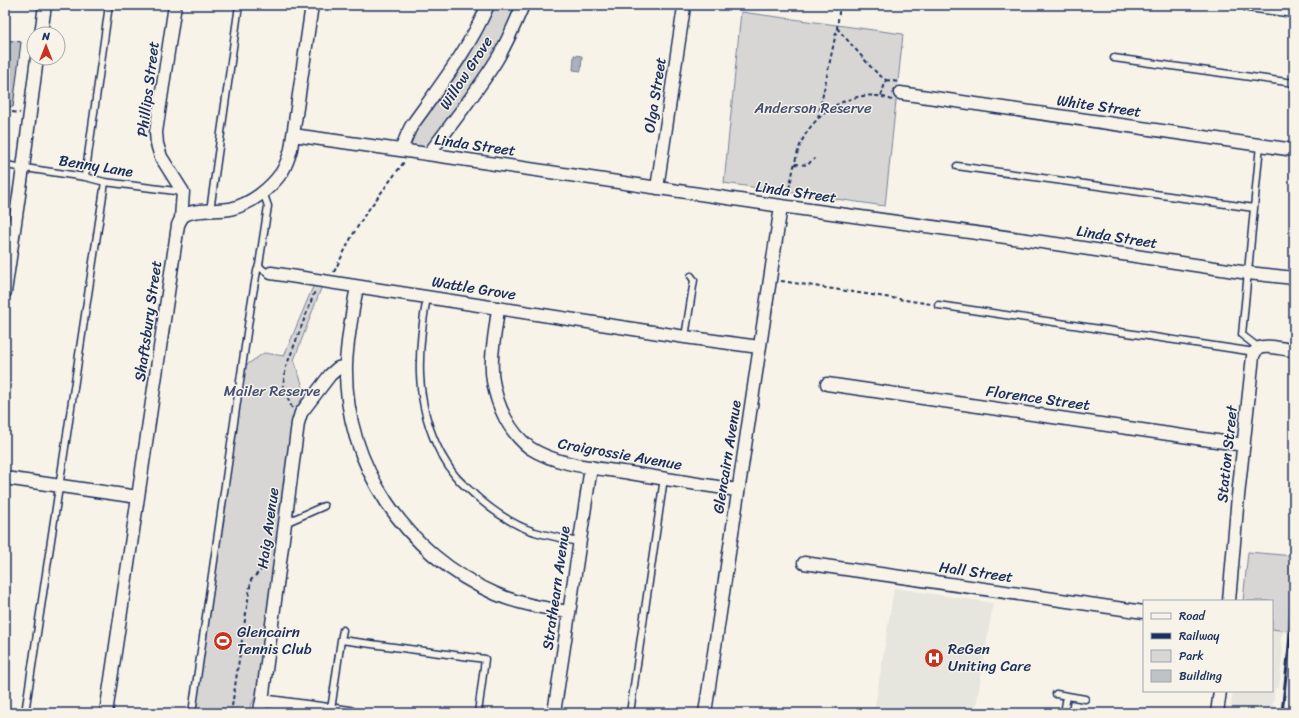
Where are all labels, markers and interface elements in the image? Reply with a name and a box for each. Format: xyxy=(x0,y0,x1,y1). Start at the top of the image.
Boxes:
north arrow xyxy=(26,26,66,66)
text: N xyxy=(41,27,50,46)
street label: Willow Grove xyxy=(432,31,500,115)
street label: Phillips Street xyxy=(129,39,167,138)
street label: Olga Street xyxy=(636,55,674,135)
street label: White Street xyxy=(1055,87,1143,125)
park label: Anderson Reserve xyxy=(753,95,872,121)
street label: Linda Street xyxy=(433,126,518,164)
street label: Benny Lane xyxy=(57,147,135,185)
street label: Linda Street xyxy=(754,173,839,211)
street label: Linda Street xyxy=(1075,218,1160,256)
street label: Shaftsbury Street xyxy=(127,258,169,383)
street label: Wattle Grove xyxy=(430,269,518,308)
park label: Mailer Reserve xyxy=(224,378,320,404)
street label: Florence Street xyxy=(984,378,1092,418)
street label: Glencairn Avenue xyxy=(705,398,749,516)
street label: Station Street xyxy=(1209,403,1245,504)
street label: Craigrossie Avenue xyxy=(556,430,684,478)
street label: Haig Avenue xyxy=(249,485,287,570)
street label: Strathearn Avenue xyxy=(534,524,578,652)
street label: Hall Street xyxy=(937,554,1015,590)
legend xyxy=(1143,600,1273,692)
text: Road xyxy=(1179,605,1206,627)
place label: Glencairn Tennis Club xyxy=(237,619,312,662)
text: Railway xyxy=(1179,625,1220,647)
sports icon: Glencairn Tennis Club xyxy=(212,630,234,652)
place label: ReGen Uniting Care xyxy=(948,636,1032,679)
text: Park xyxy=(1179,645,1204,667)
hospital icon: ReGen Uniting Care xyxy=(923,647,945,669)
text: Building xyxy=(1179,665,1222,687)

